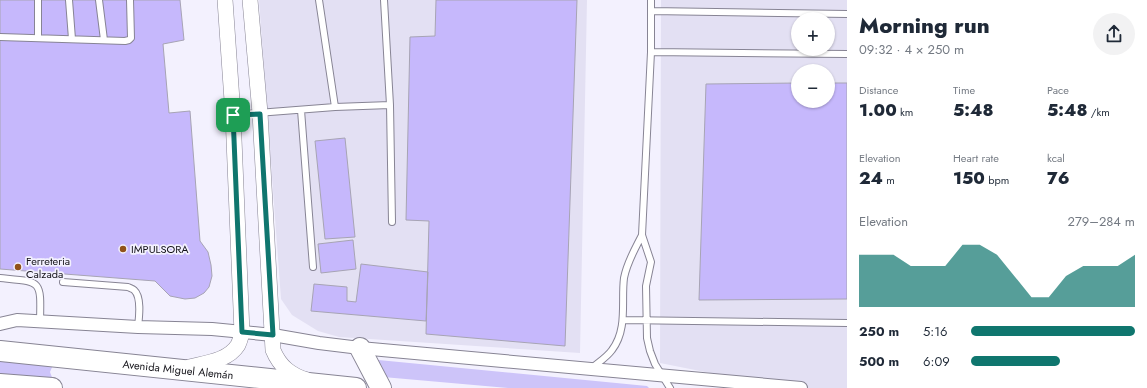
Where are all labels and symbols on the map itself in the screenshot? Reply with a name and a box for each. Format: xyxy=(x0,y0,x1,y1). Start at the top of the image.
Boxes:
pin xyxy=(216,98,250,132)
place label: IMPULSORA xyxy=(131,241,189,257)
marker: IMPULSORA xyxy=(118,244,128,254)
place label: Ferreteria Calzada xyxy=(26,253,70,282)
marker: Ferreteria Calzada xyxy=(13,262,23,272)
street label: Avenida Miguel Alemán xyxy=(122,356,234,383)

